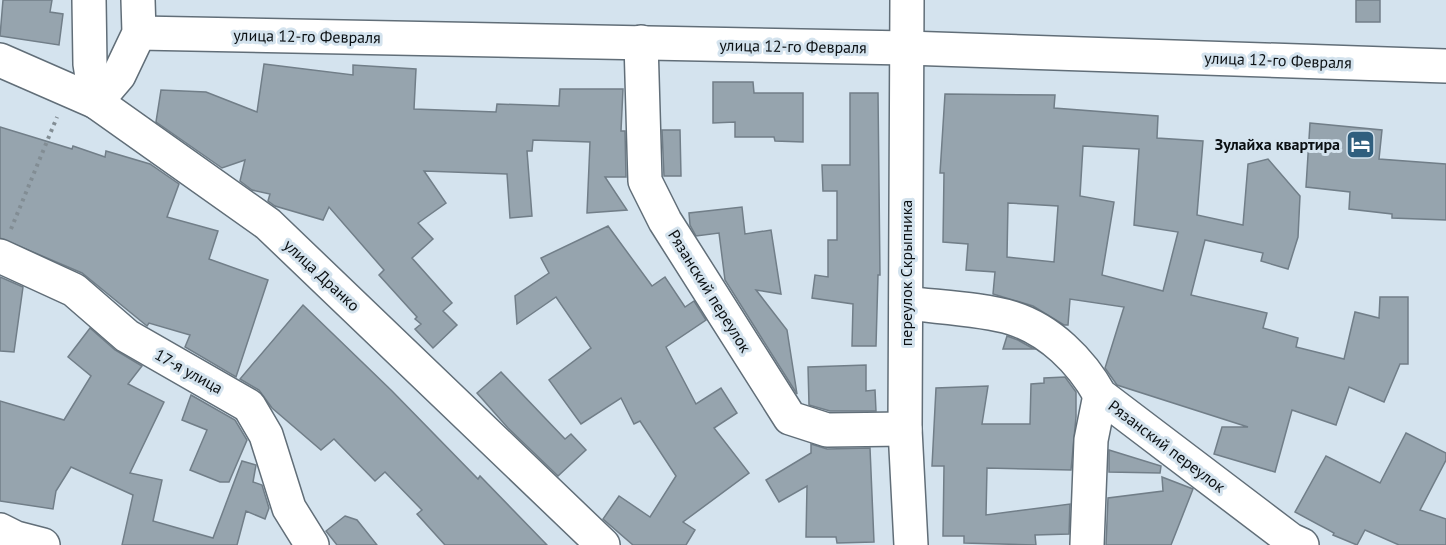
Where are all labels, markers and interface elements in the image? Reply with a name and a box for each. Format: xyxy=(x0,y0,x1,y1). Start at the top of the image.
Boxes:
street label: улица 12-го Февраля xyxy=(233,25,381,47)
street label: улица 12-го Февраля xyxy=(719,35,867,57)
street label: улица 12-го Февраля xyxy=(1204,47,1352,73)
hotel icon: Зулайха квартира xyxy=(1345,128,1377,160)
place label: Зулайха квартира xyxy=(1215,134,1340,154)
street label: переулок Скрыпника xyxy=(896,200,916,346)
street label: Рязанский переулок xyxy=(664,226,756,356)
street label: улица Дранко xyxy=(280,235,364,315)
street label: 17-я улица xyxy=(151,344,227,398)
street label: Рязанский переулок xyxy=(1105,396,1230,497)

